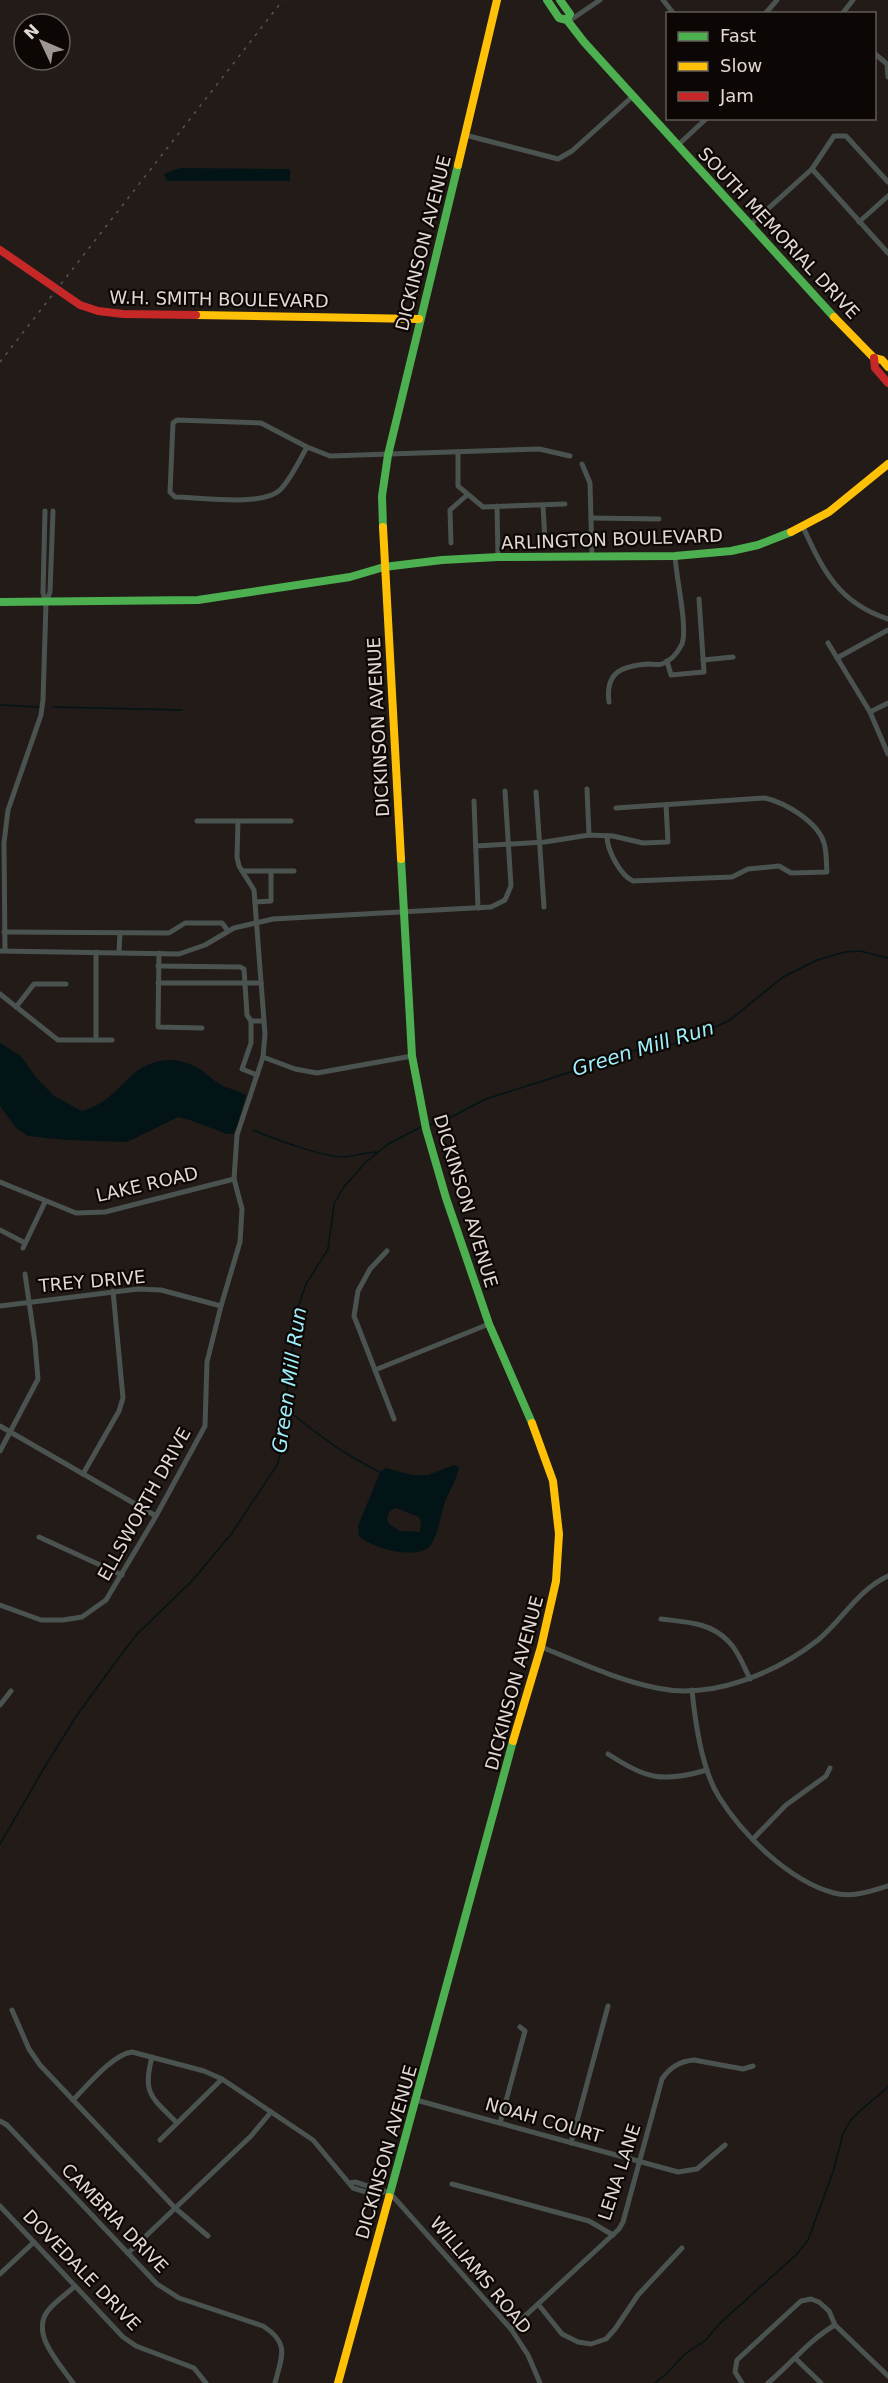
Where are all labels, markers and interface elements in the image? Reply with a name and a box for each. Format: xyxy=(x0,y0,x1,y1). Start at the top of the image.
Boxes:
north arrow xyxy=(12,12,72,72)
legend xyxy=(666,12,876,120)
text: N xyxy=(20,21,43,43)
text: Fast xyxy=(720,25,756,46)
text: Slow xyxy=(720,55,762,76)
text: Jam xyxy=(719,85,754,106)
street label: SOUTH MEMORIAL DRIVE xyxy=(694,143,864,323)
street label: DICKINSON AVENUE xyxy=(391,153,455,333)
street label: W.H. SMITH BOULEVARD xyxy=(109,287,329,311)
street label: ARLINGTON BOULEVARD xyxy=(501,525,723,553)
street label: DICKINSON AVENUE xyxy=(363,637,393,817)
water label: Green Mill Run xyxy=(569,1015,717,1081)
street label: DICKINSON AVENUE xyxy=(430,1112,502,1290)
street label: LAKE ROAD xyxy=(94,1162,200,1206)
street label: TREY DRIVE xyxy=(37,1266,146,1296)
water label: Green Mill Run xyxy=(267,1306,311,1454)
street label: ELLSWORTH DRIVE xyxy=(93,1424,195,1584)
street label: DICKINSON AVENUE xyxy=(481,1593,547,1773)
street label: DICKINSON AVENUE xyxy=(351,2063,421,2241)
street label: NOAH COURT xyxy=(483,2093,606,2147)
street label: LENA LANE xyxy=(593,2121,645,2223)
street label: CAMBRIA DRIVE xyxy=(57,2159,173,2277)
street label: DOVEDALE DRIVE xyxy=(19,2205,145,2335)
street label: WILLIAMS ROAD xyxy=(426,2212,536,2338)

